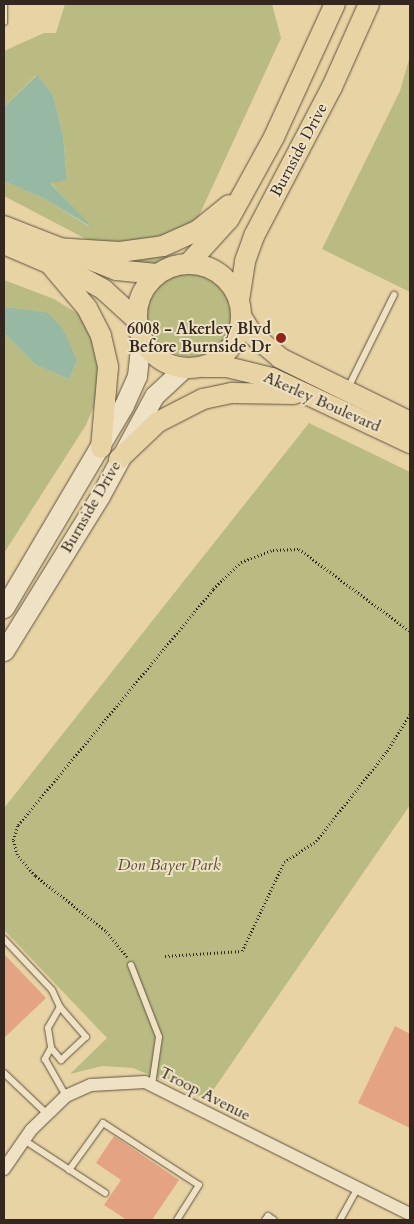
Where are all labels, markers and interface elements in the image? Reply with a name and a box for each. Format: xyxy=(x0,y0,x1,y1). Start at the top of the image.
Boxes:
street label: Burnside Drive xyxy=(266,100,332,200)
place label: 6008 - Akerley Blvd Before Burnside Dr xyxy=(127,319,271,357)
marker: 6008 - Akerley Blvd Before Burnside Dr xyxy=(275,332,287,344)
street label: Akerley Boulevard xyxy=(260,368,384,436)
street label: Burnside Drive xyxy=(57,458,125,556)
park label: Don Bayer Park xyxy=(117,855,221,875)
street label: Troop Avenue xyxy=(156,1063,254,1125)

